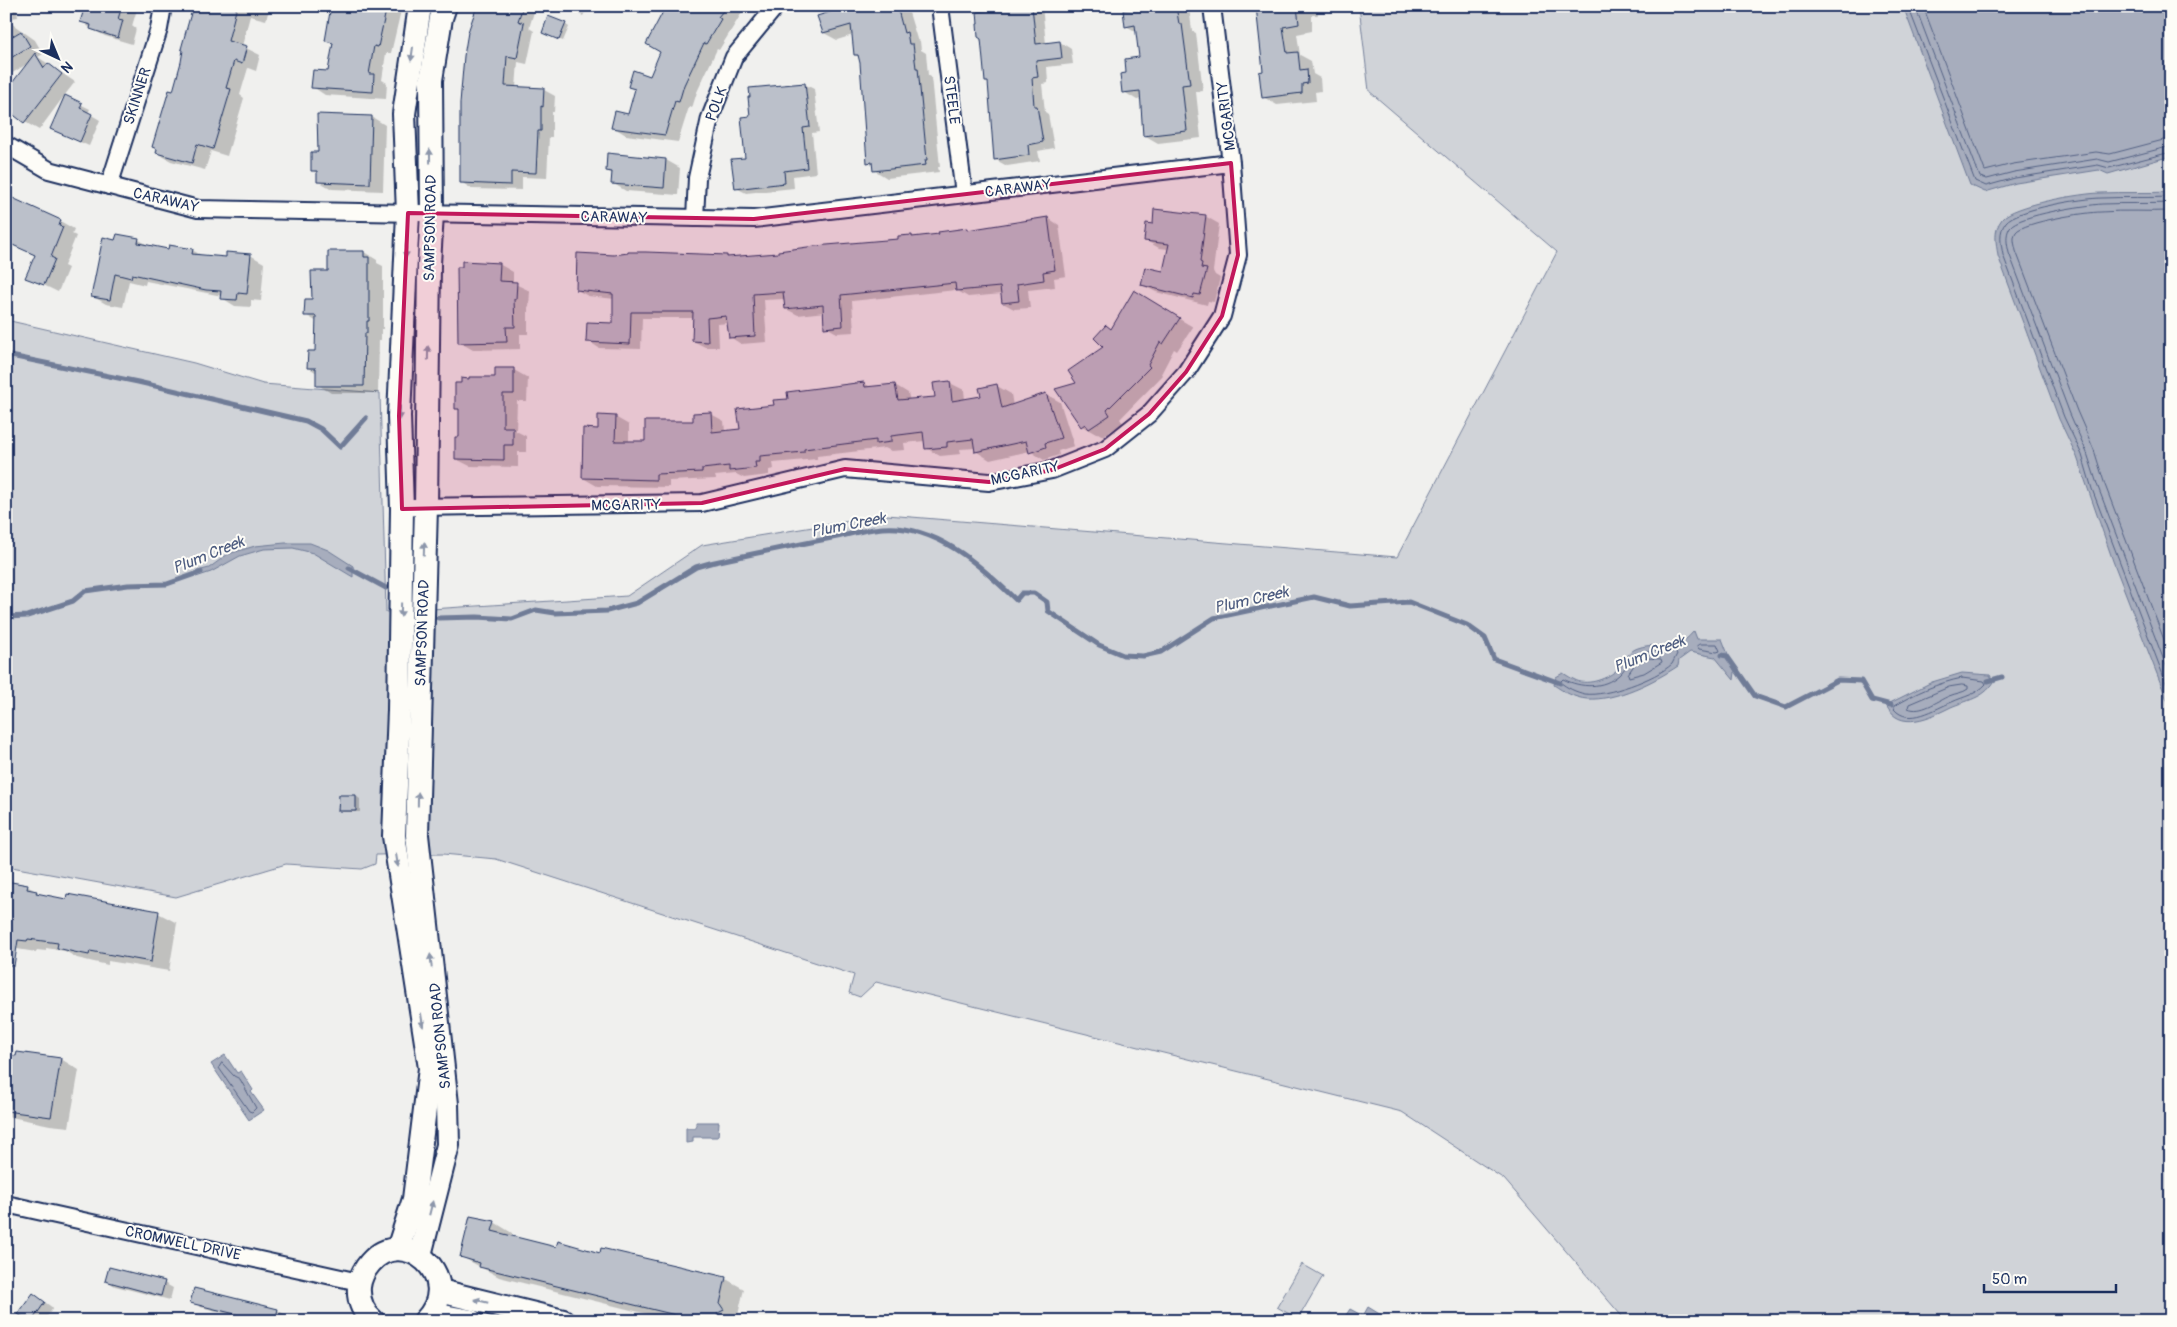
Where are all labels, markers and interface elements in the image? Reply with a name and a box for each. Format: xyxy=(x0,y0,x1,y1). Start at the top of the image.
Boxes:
north arrow xyxy=(32,32,82,82)
one-way arrow xyxy=(408,47,416,63)
text: N xyxy=(57,58,76,76)
street label: SKINNER xyxy=(119,65,156,127)
street label: STEELE xyxy=(939,75,964,126)
street label: MCGARITY xyxy=(1213,80,1240,152)
street label: POLK xyxy=(702,84,731,124)
one-way arrow xyxy=(426,148,434,164)
street label: SAMPSON ROAD xyxy=(420,175,441,281)
street label: CARAWAY xyxy=(984,175,1053,202)
street label: CARAWAY xyxy=(131,184,201,217)
street label: CARAWAY xyxy=(580,207,648,228)
one-way arrow xyxy=(402,243,410,259)
one-way arrow xyxy=(424,345,432,361)
one-way arrow xyxy=(396,406,404,422)
street label: MCGARITY xyxy=(989,457,1061,490)
street label: MCGARITY xyxy=(591,495,661,516)
water label: Plum Creek xyxy=(809,508,889,542)
water label: Plum Creek xyxy=(170,531,248,578)
one-way arrow xyxy=(421,541,429,557)
street label: SAMPSON ROAD xyxy=(411,579,434,687)
water label: Plum Creek xyxy=(1212,581,1292,618)
one-way arrow xyxy=(397,602,405,618)
water label: Plum Creek xyxy=(1611,630,1689,677)
one-way arrow xyxy=(414,791,422,807)
one-way arrow xyxy=(394,852,402,868)
one-way arrow xyxy=(427,953,435,969)
street label: SAMPSON ROAD xyxy=(425,982,456,1090)
one-way arrow xyxy=(419,1013,427,1029)
one-way arrow xyxy=(428,1200,436,1215)
street label: CROMWELL DRIVE xyxy=(123,1222,243,1265)
scale bar xyxy=(1984,1262,2117,1294)
text: 50 m xyxy=(1992,1270,2027,1289)
one-way arrow xyxy=(474,1297,489,1305)

